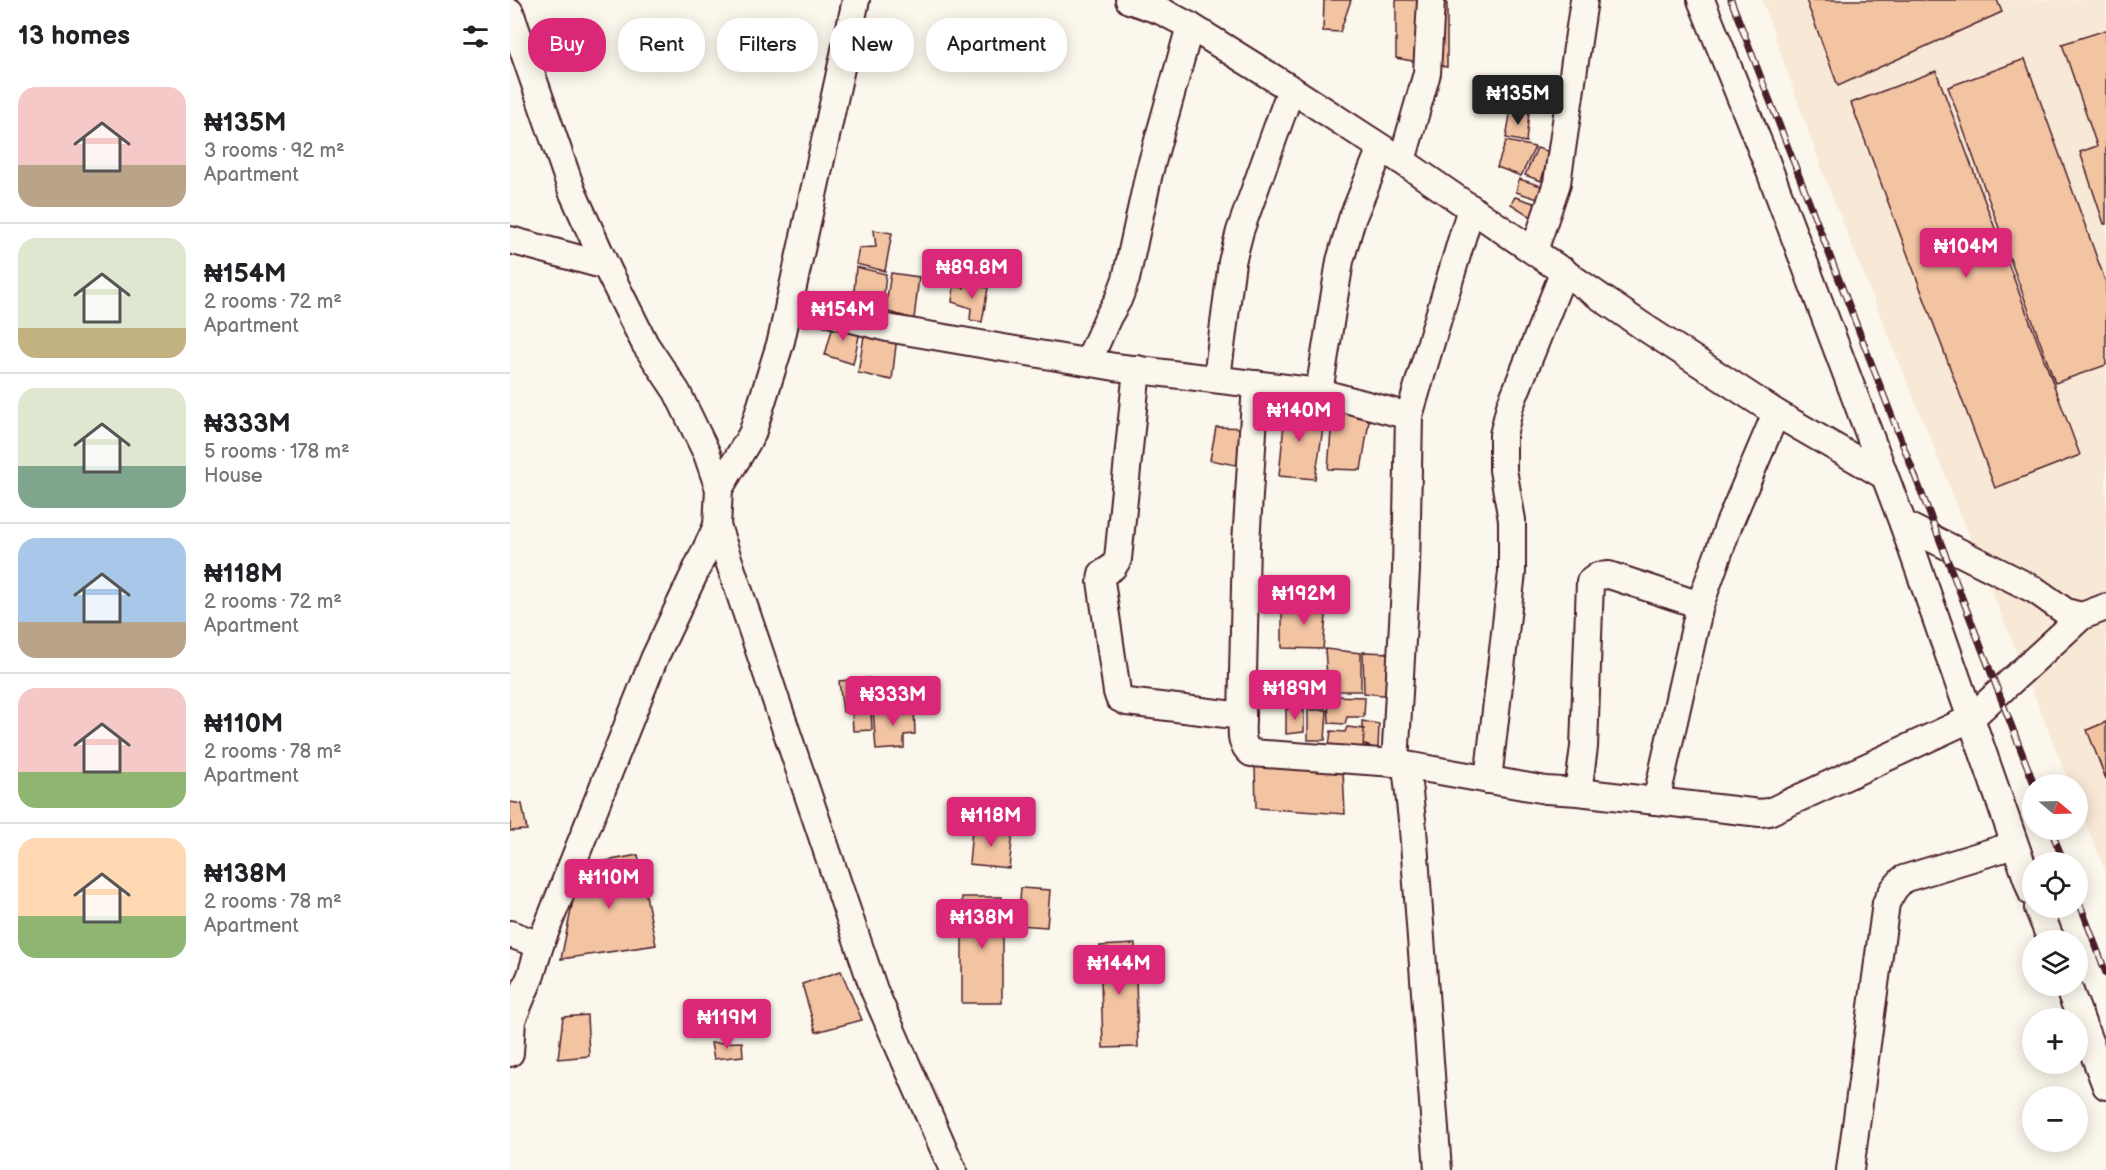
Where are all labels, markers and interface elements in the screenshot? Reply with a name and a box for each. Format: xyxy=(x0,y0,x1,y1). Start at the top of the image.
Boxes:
chip: Buy xyxy=(528,18,606,72)
chip: Rent xyxy=(618,18,705,72)
chip: Filters xyxy=(717,18,818,72)
chip: New xyxy=(830,18,914,72)
chip: Apartment xyxy=(926,18,1067,72)
icon: filters xyxy=(459,20,492,53)
text: 13 homes xyxy=(18,21,130,52)
pin: ₦135M xyxy=(1476,75,1560,126)
text: ₦135M xyxy=(1486,82,1550,106)
text: ₦135M xyxy=(204,108,286,139)
icon: home xyxy=(66,111,138,183)
text: 3 rooms · 92 m² xyxy=(204,139,345,163)
text: Apartment xyxy=(204,163,299,187)
pin: ₦104M xyxy=(1924,228,2008,279)
text: ₦104M xyxy=(1934,235,1998,259)
pin: ₦89.8M xyxy=(923,249,1021,300)
text: ₦89.8M xyxy=(936,256,1008,280)
text: ₦154M xyxy=(204,259,286,290)
icon: home xyxy=(66,262,138,334)
text: 2 rooms · 72 m² xyxy=(204,290,342,314)
pin: ₦154M xyxy=(801,291,885,342)
text: ₦154M xyxy=(811,298,875,322)
text: Apartment xyxy=(204,314,299,338)
pin: ₦140M xyxy=(1257,392,1341,443)
text: ₦140M xyxy=(1267,399,1331,423)
text: ₦333M xyxy=(204,409,291,440)
icon: home xyxy=(66,412,138,484)
text: 5 rooms · 178 m² xyxy=(204,440,350,464)
text: House xyxy=(204,464,263,488)
text: ₦118M xyxy=(204,559,283,590)
icon: home xyxy=(66,562,138,634)
pin: ₦192M xyxy=(1262,575,1346,626)
text: ₦192M xyxy=(1272,582,1336,606)
text: 2 rooms · 72 m² xyxy=(204,590,342,614)
text: Apartment xyxy=(204,614,299,638)
pin: ₦189M xyxy=(1253,670,1337,721)
pin: ₦333M xyxy=(851,676,935,727)
text: ₦189M xyxy=(1263,677,1327,701)
text: ₦333M xyxy=(860,683,926,707)
text: ₦110M xyxy=(204,709,283,740)
icon: home xyxy=(66,712,138,784)
text: 2 rooms · 78 m² xyxy=(204,740,342,764)
text: Apartment xyxy=(204,764,299,788)
north arrow xyxy=(2022,774,2088,840)
map controls xyxy=(2022,774,2088,1152)
pin: ₦118M xyxy=(949,797,1033,848)
text: ₦118M xyxy=(961,804,1021,828)
button: locate xyxy=(2022,852,2088,918)
text: ₦138M xyxy=(204,859,287,890)
pin: ₦110M xyxy=(567,859,651,910)
icon: home xyxy=(66,862,138,934)
text: ₦110M xyxy=(579,866,639,890)
text: 2 rooms · 78 m² xyxy=(204,890,342,914)
pin: ₦138M xyxy=(940,899,1024,950)
text: ₦138M xyxy=(950,906,1014,930)
text: Apartment xyxy=(204,914,299,938)
button: layers xyxy=(2022,930,2088,996)
pin: ₦144M xyxy=(1077,945,1161,996)
text: ₦144M xyxy=(1087,952,1151,976)
pin: ₦119M xyxy=(685,999,769,1050)
text: ₦119M xyxy=(697,1006,757,1030)
button: + xyxy=(2022,1008,2088,1074)
button: − xyxy=(2022,1086,2088,1152)

